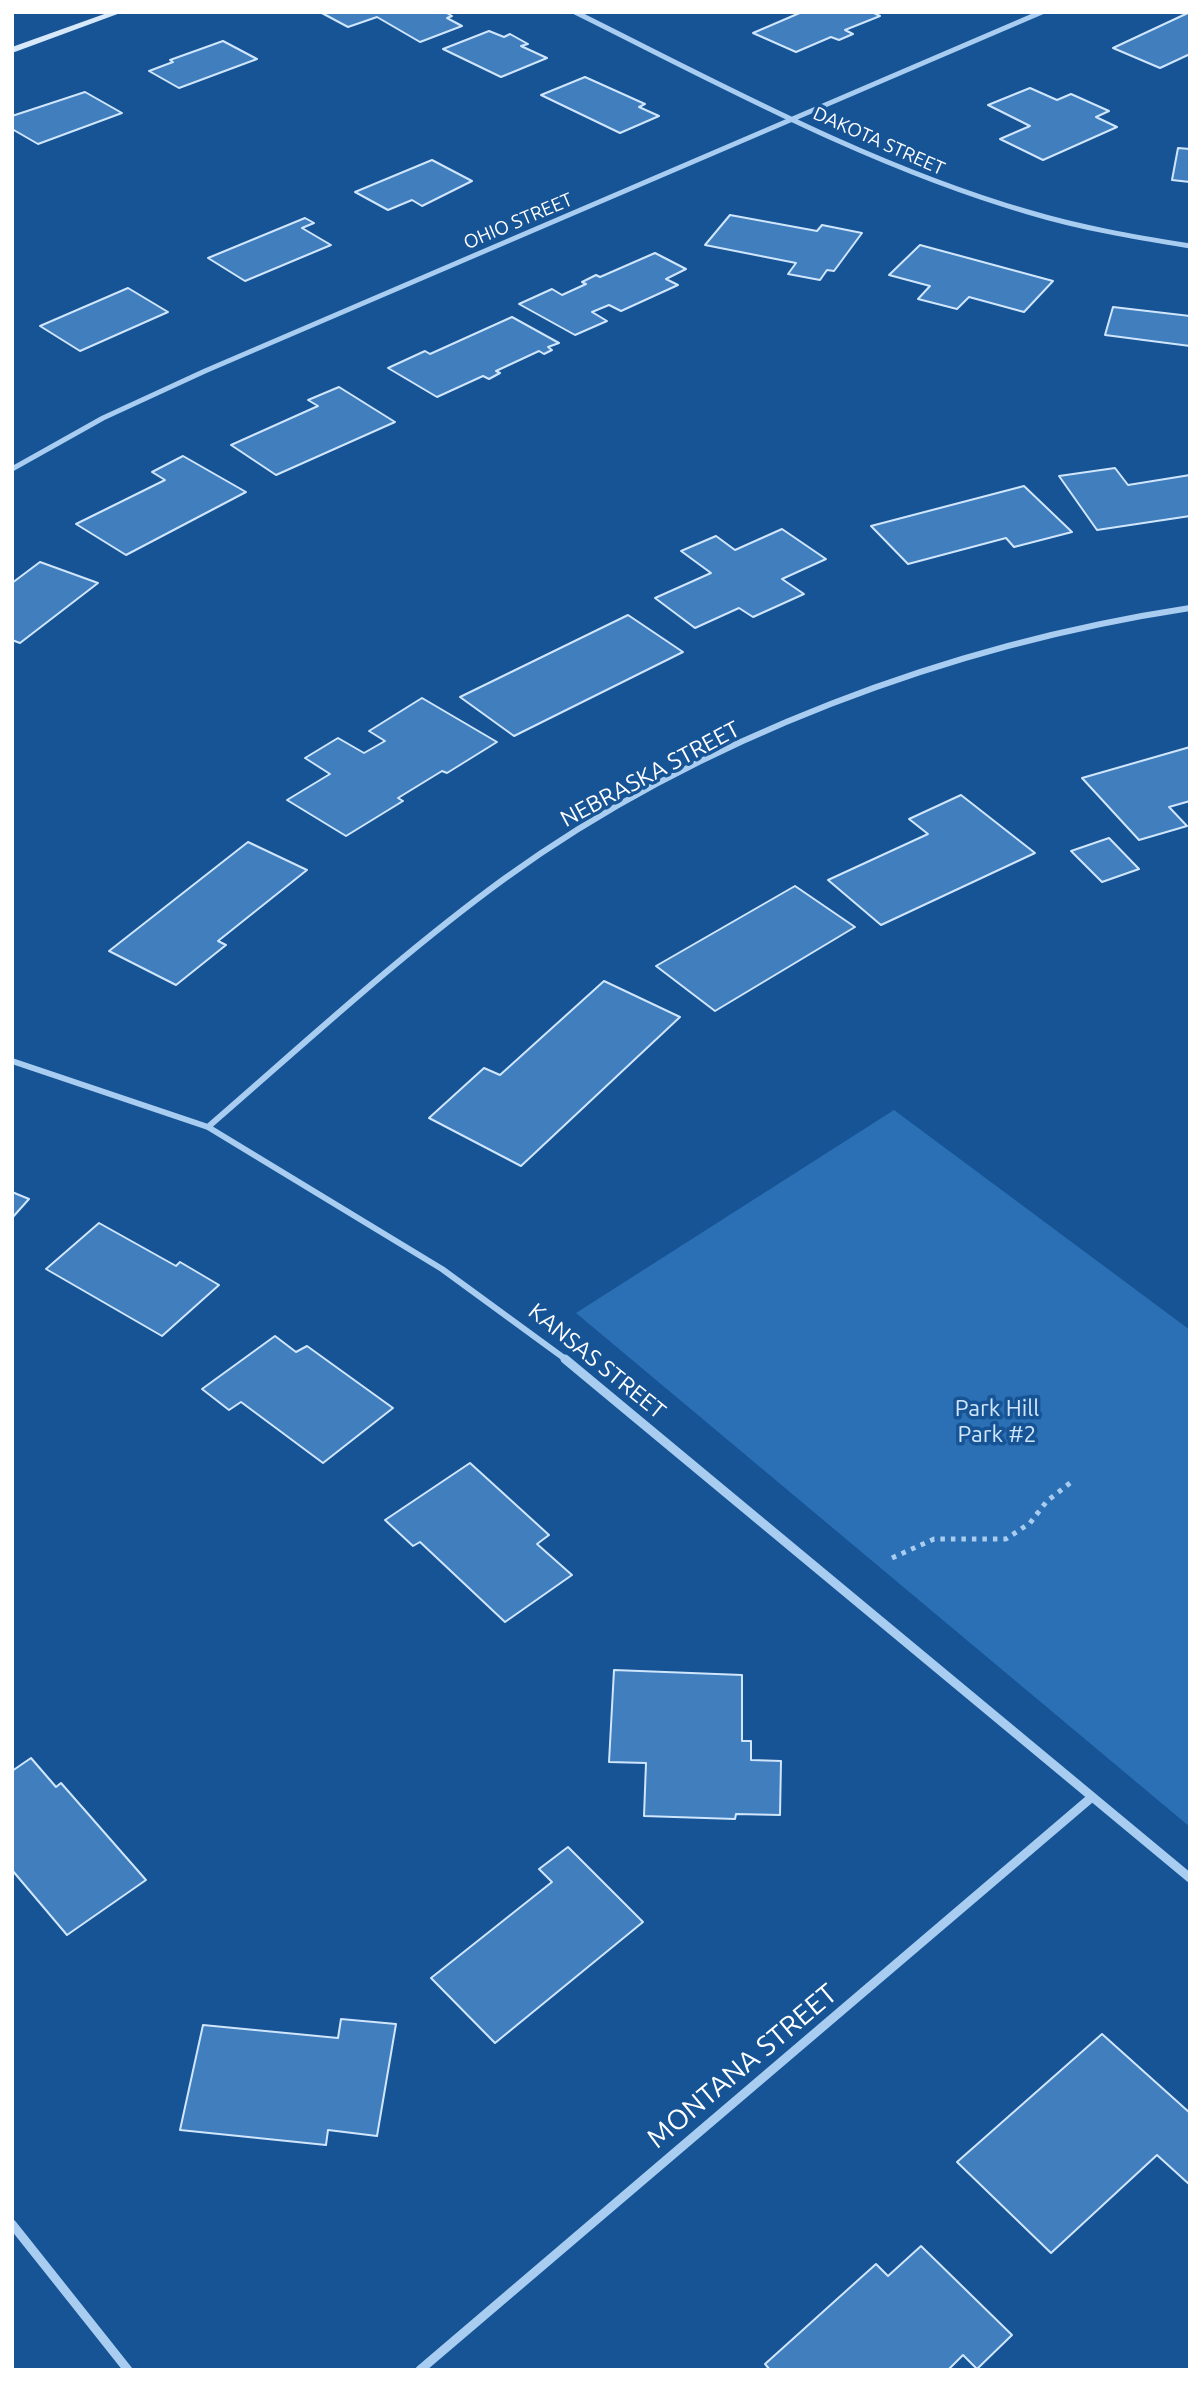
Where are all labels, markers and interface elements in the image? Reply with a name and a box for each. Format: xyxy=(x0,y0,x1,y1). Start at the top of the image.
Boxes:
street label: DAKOTA STREET xyxy=(810,102,948,180)
street label: OHIO STREET xyxy=(460,188,576,254)
street label: NEBRASKA STREET xyxy=(556,715,744,833)
street label: KANSAS STREET xyxy=(523,1297,671,1425)
park label: Park Hill Park #2 xyxy=(955,1394,1039,1448)
street label: MONTANA STREET xyxy=(640,1977,844,2155)

